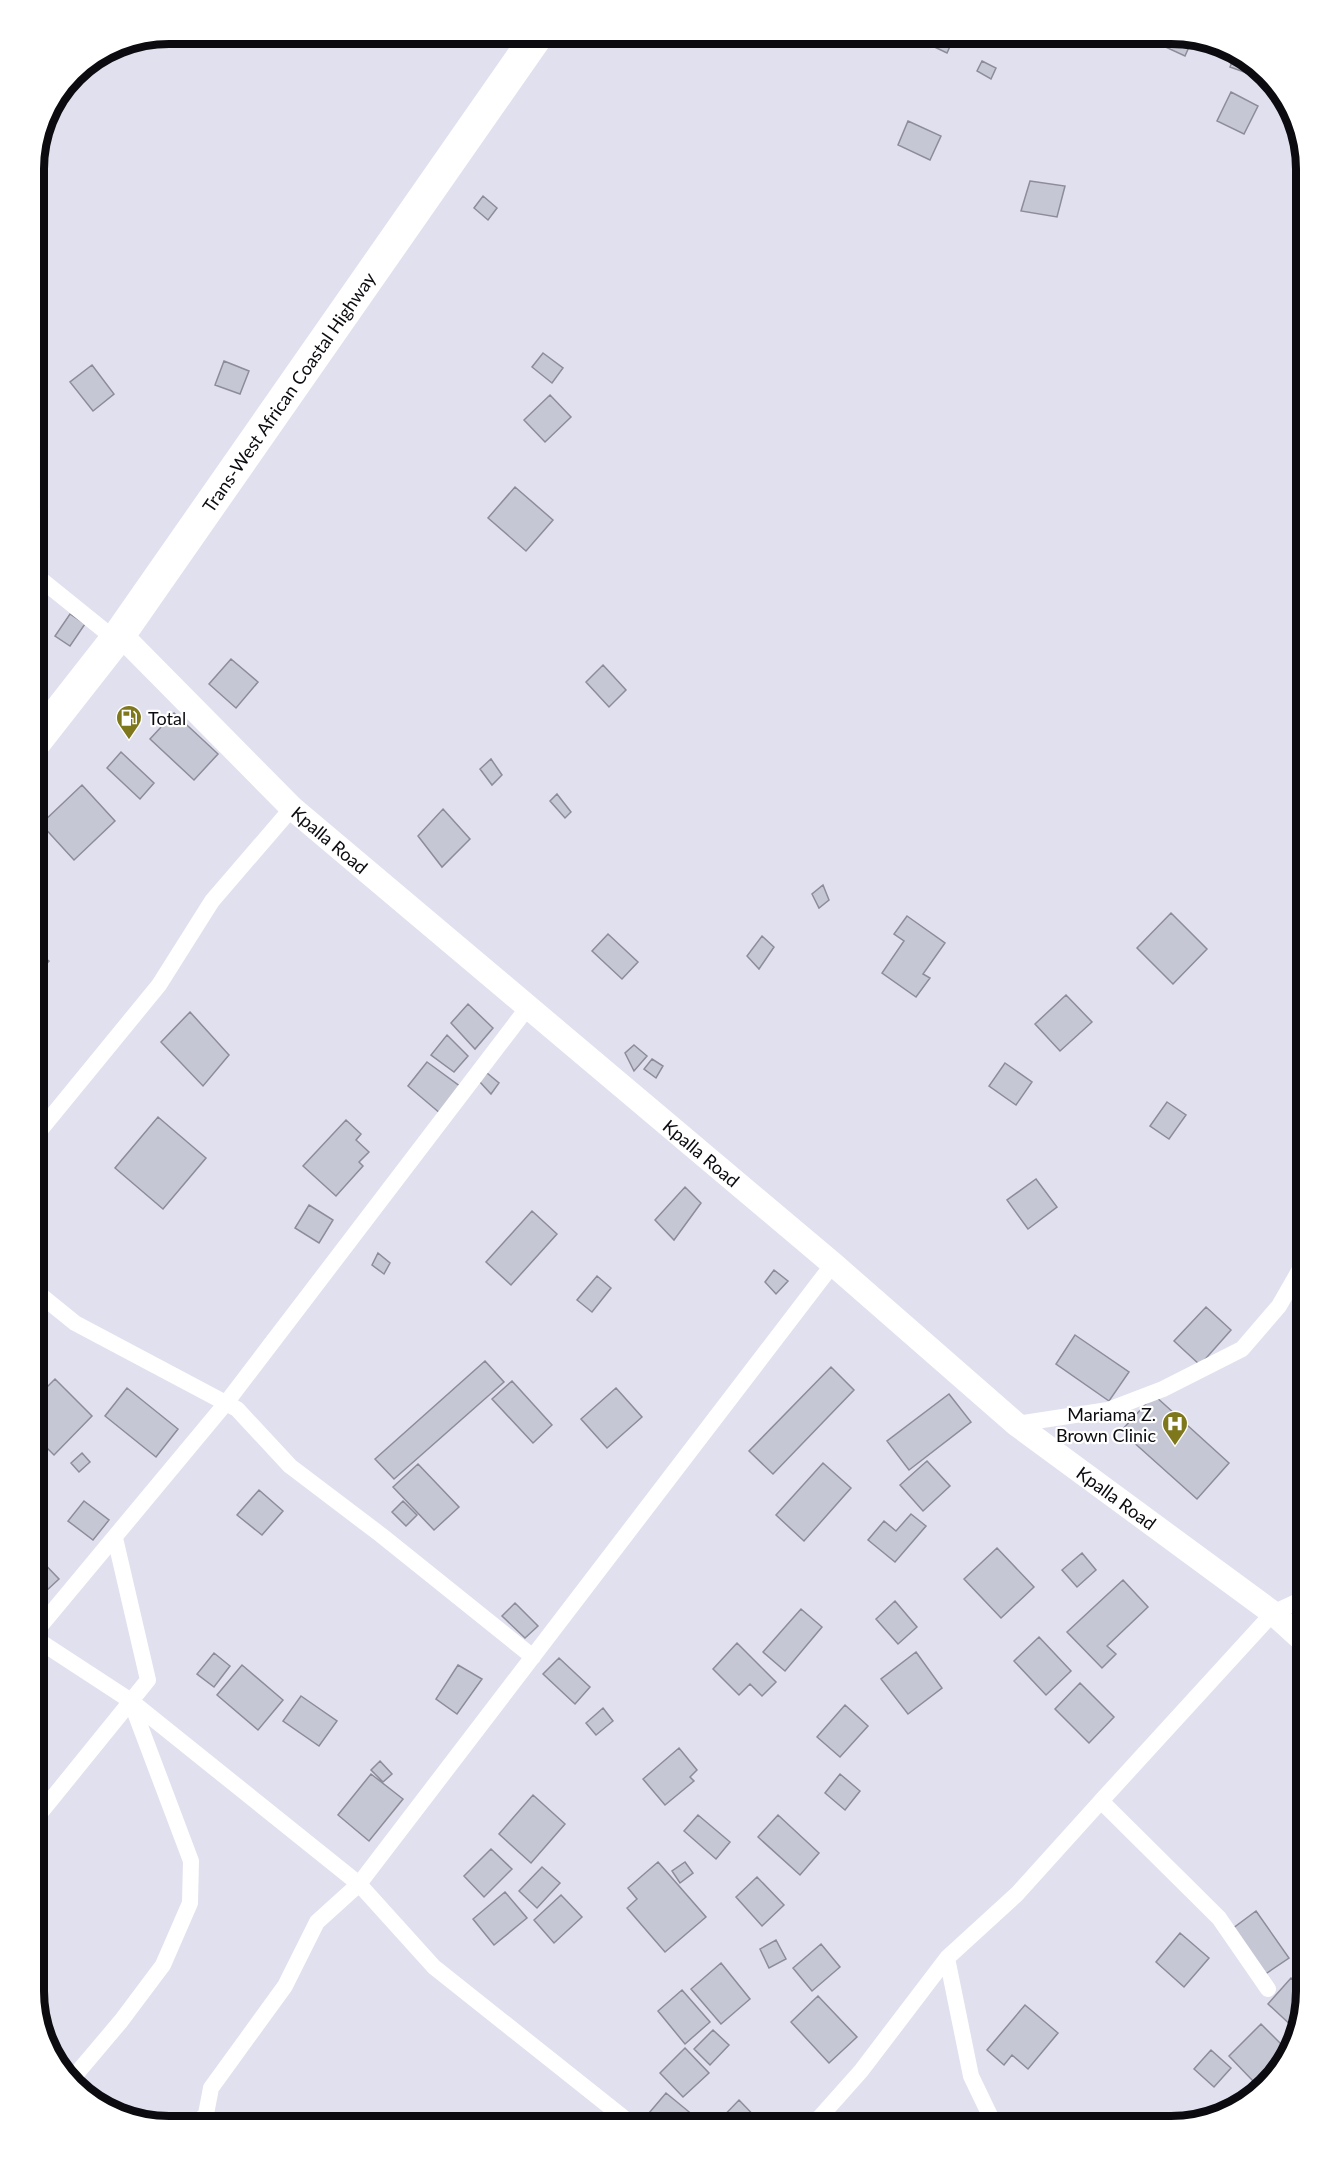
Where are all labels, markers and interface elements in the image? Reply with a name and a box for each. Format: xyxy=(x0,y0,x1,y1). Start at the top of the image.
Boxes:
street label: Trans-West African Coastal Highway xyxy=(198,267,380,516)
fuel station icon: Total xyxy=(114,703,144,741)
place label: Total xyxy=(148,707,186,729)
street label: Kpalla Road xyxy=(287,801,372,878)
street label: Kpalla Road xyxy=(659,1115,744,1191)
place label: Mariama Z. Brown Clinic xyxy=(1056,1403,1156,1446)
hospital icon: Mariama Z. Brown Clinic xyxy=(1160,1409,1190,1447)
street label: Kpalla Road xyxy=(1072,1461,1160,1534)

